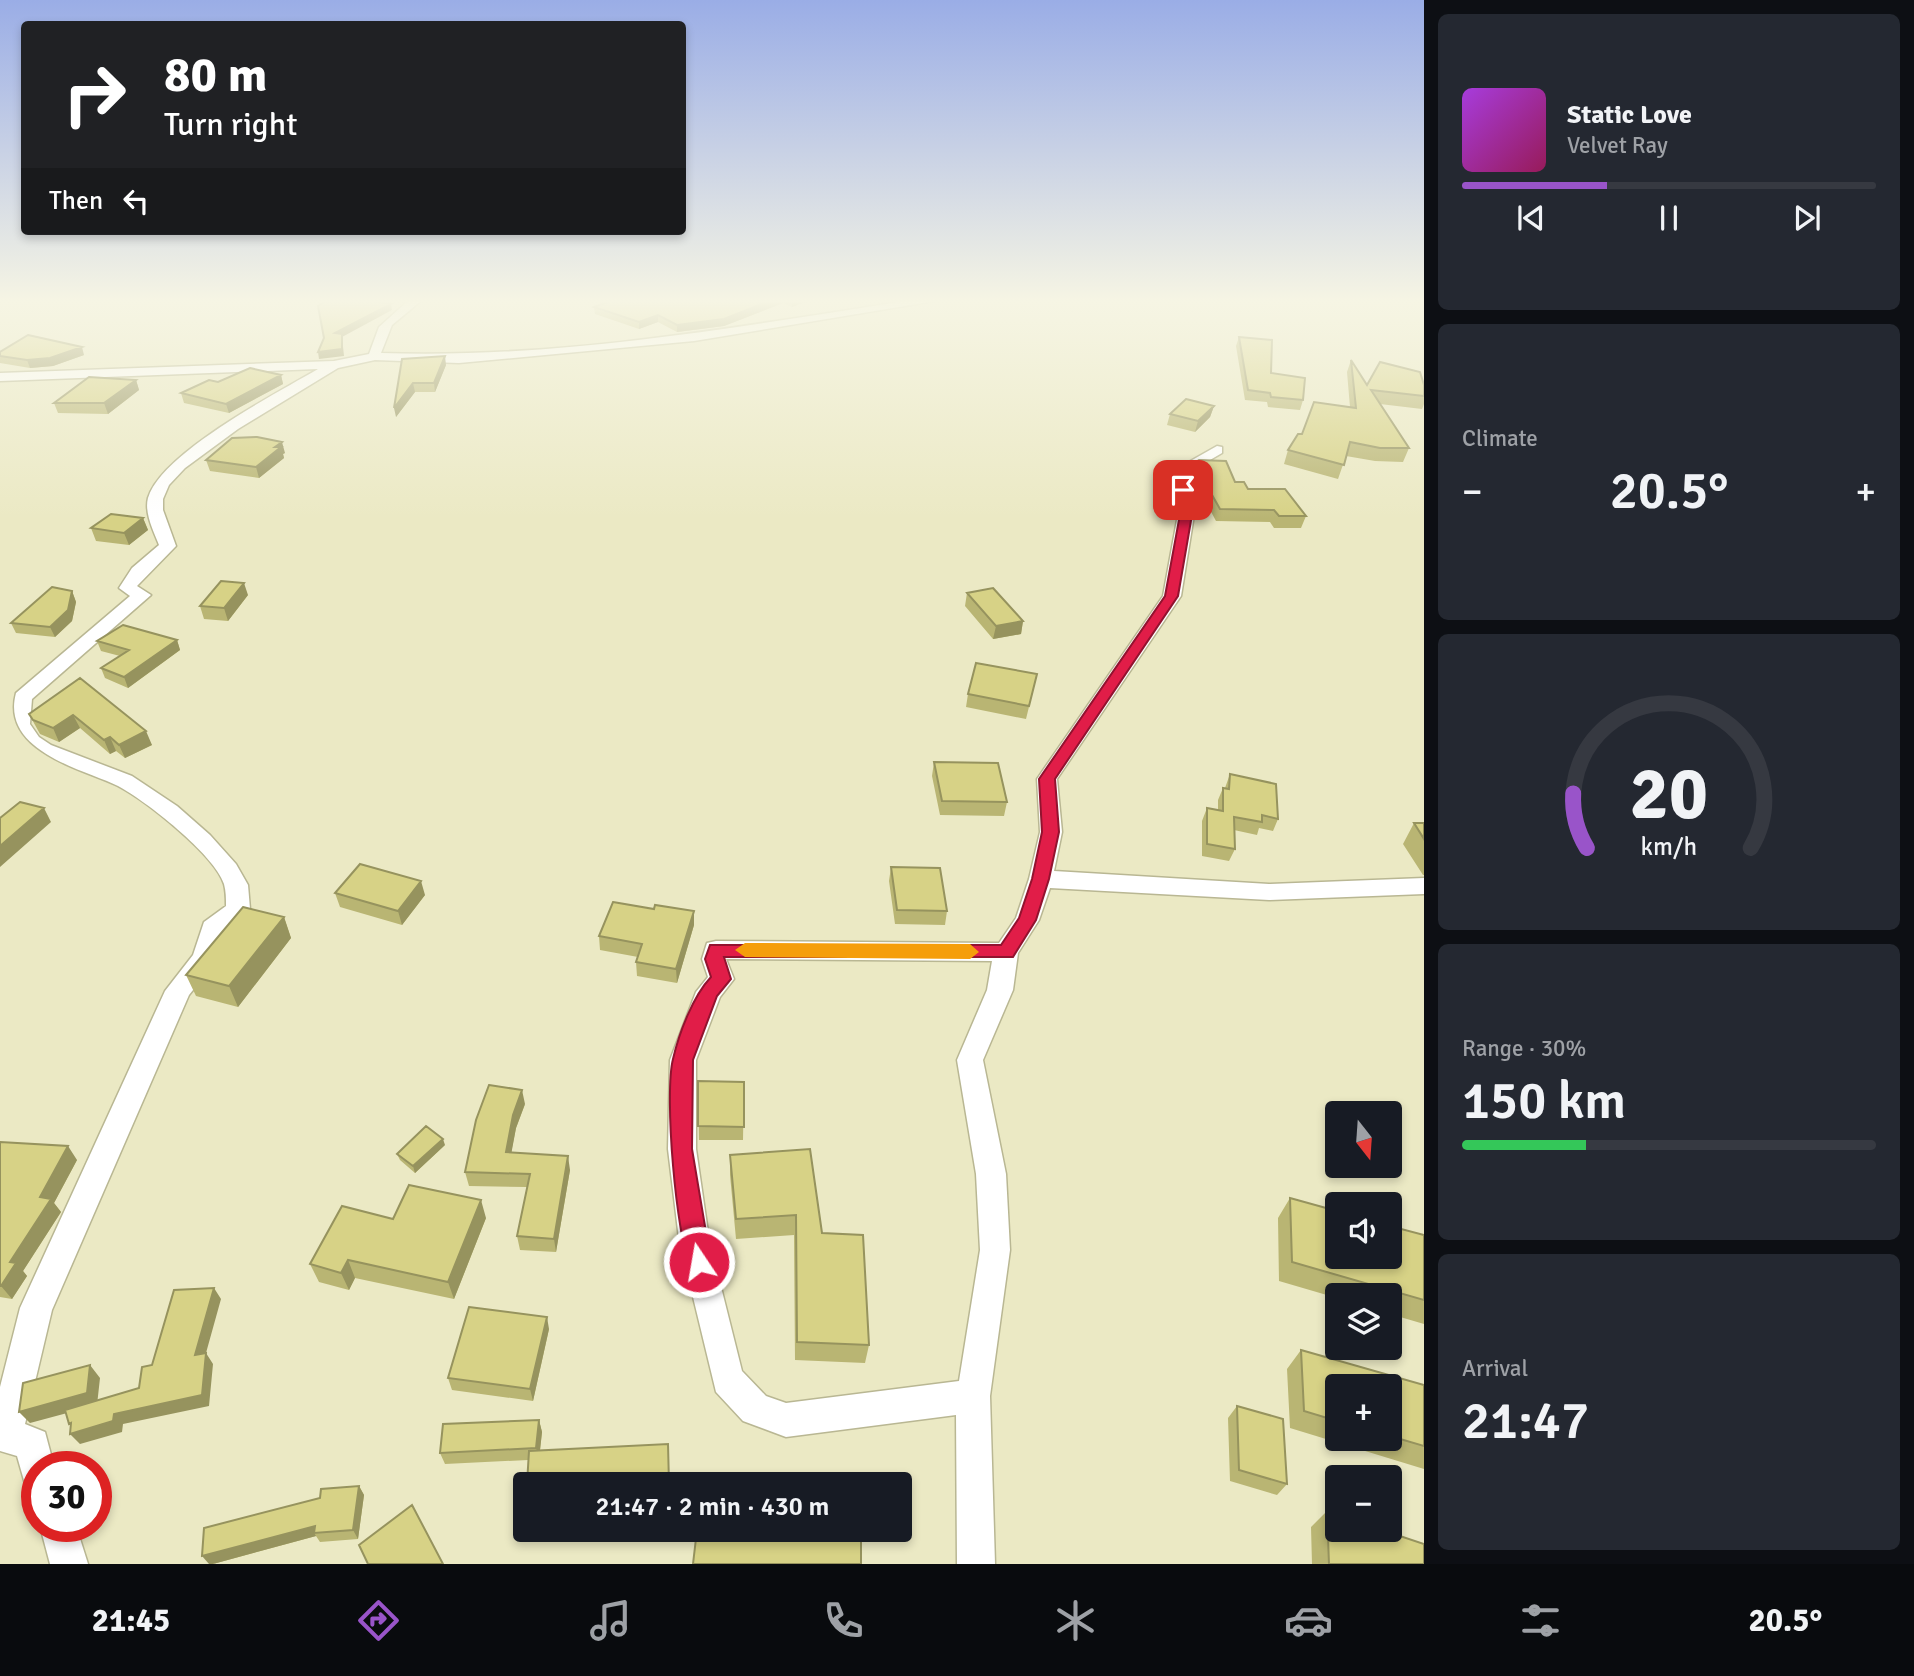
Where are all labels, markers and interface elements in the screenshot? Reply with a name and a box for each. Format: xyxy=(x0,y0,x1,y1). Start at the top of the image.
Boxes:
text: 80 m xyxy=(164,45,267,105)
icon: right xyxy=(49,49,140,140)
text: Static Love xyxy=(1567,99,1692,131)
text: Turn right xyxy=(164,105,297,144)
text: Velvet Ray xyxy=(1567,131,1668,160)
icon: left xyxy=(117,182,155,220)
text: Then xyxy=(49,185,103,217)
icon: previous xyxy=(1512,199,1550,237)
icon: pause xyxy=(1650,199,1688,237)
icon: next xyxy=(1788,199,1826,237)
text: Climate xyxy=(1462,424,1538,453)
text: 20.5° xyxy=(1610,459,1728,523)
pin xyxy=(1153,460,1213,520)
text: − xyxy=(1462,468,1483,515)
text: + xyxy=(1855,468,1876,515)
icon: arrive xyxy=(1164,471,1202,509)
text: 20 xyxy=(1630,750,1708,839)
text: km/h xyxy=(1641,831,1697,862)
text: Range · 30% xyxy=(1462,1034,1586,1063)
text: 150 km xyxy=(1462,1069,1626,1133)
north arrow xyxy=(1325,1101,1402,1178)
map controls xyxy=(1325,1101,1402,1542)
button: sound xyxy=(1325,1192,1402,1269)
position arrow xyxy=(662,1225,736,1299)
button: layers xyxy=(1325,1283,1402,1360)
text: Arrival xyxy=(1462,1354,1528,1383)
button: + xyxy=(1325,1374,1402,1451)
text: 21:47 xyxy=(1462,1389,1589,1453)
speed limit sign: 30 xyxy=(21,1451,112,1542)
button: − xyxy=(1325,1465,1402,1542)
text: 21:47 · 2 min · 430 m xyxy=(596,1491,829,1523)
icon: directions xyxy=(354,1596,403,1645)
icon: music xyxy=(586,1596,635,1645)
icon: phone xyxy=(819,1596,868,1645)
icon: climate xyxy=(1051,1596,1100,1645)
icon: car xyxy=(1284,1596,1333,1645)
icon: filters xyxy=(1516,1596,1565,1645)
text: 21:45 xyxy=(92,1601,170,1640)
text: 20.5° xyxy=(1748,1601,1822,1640)

